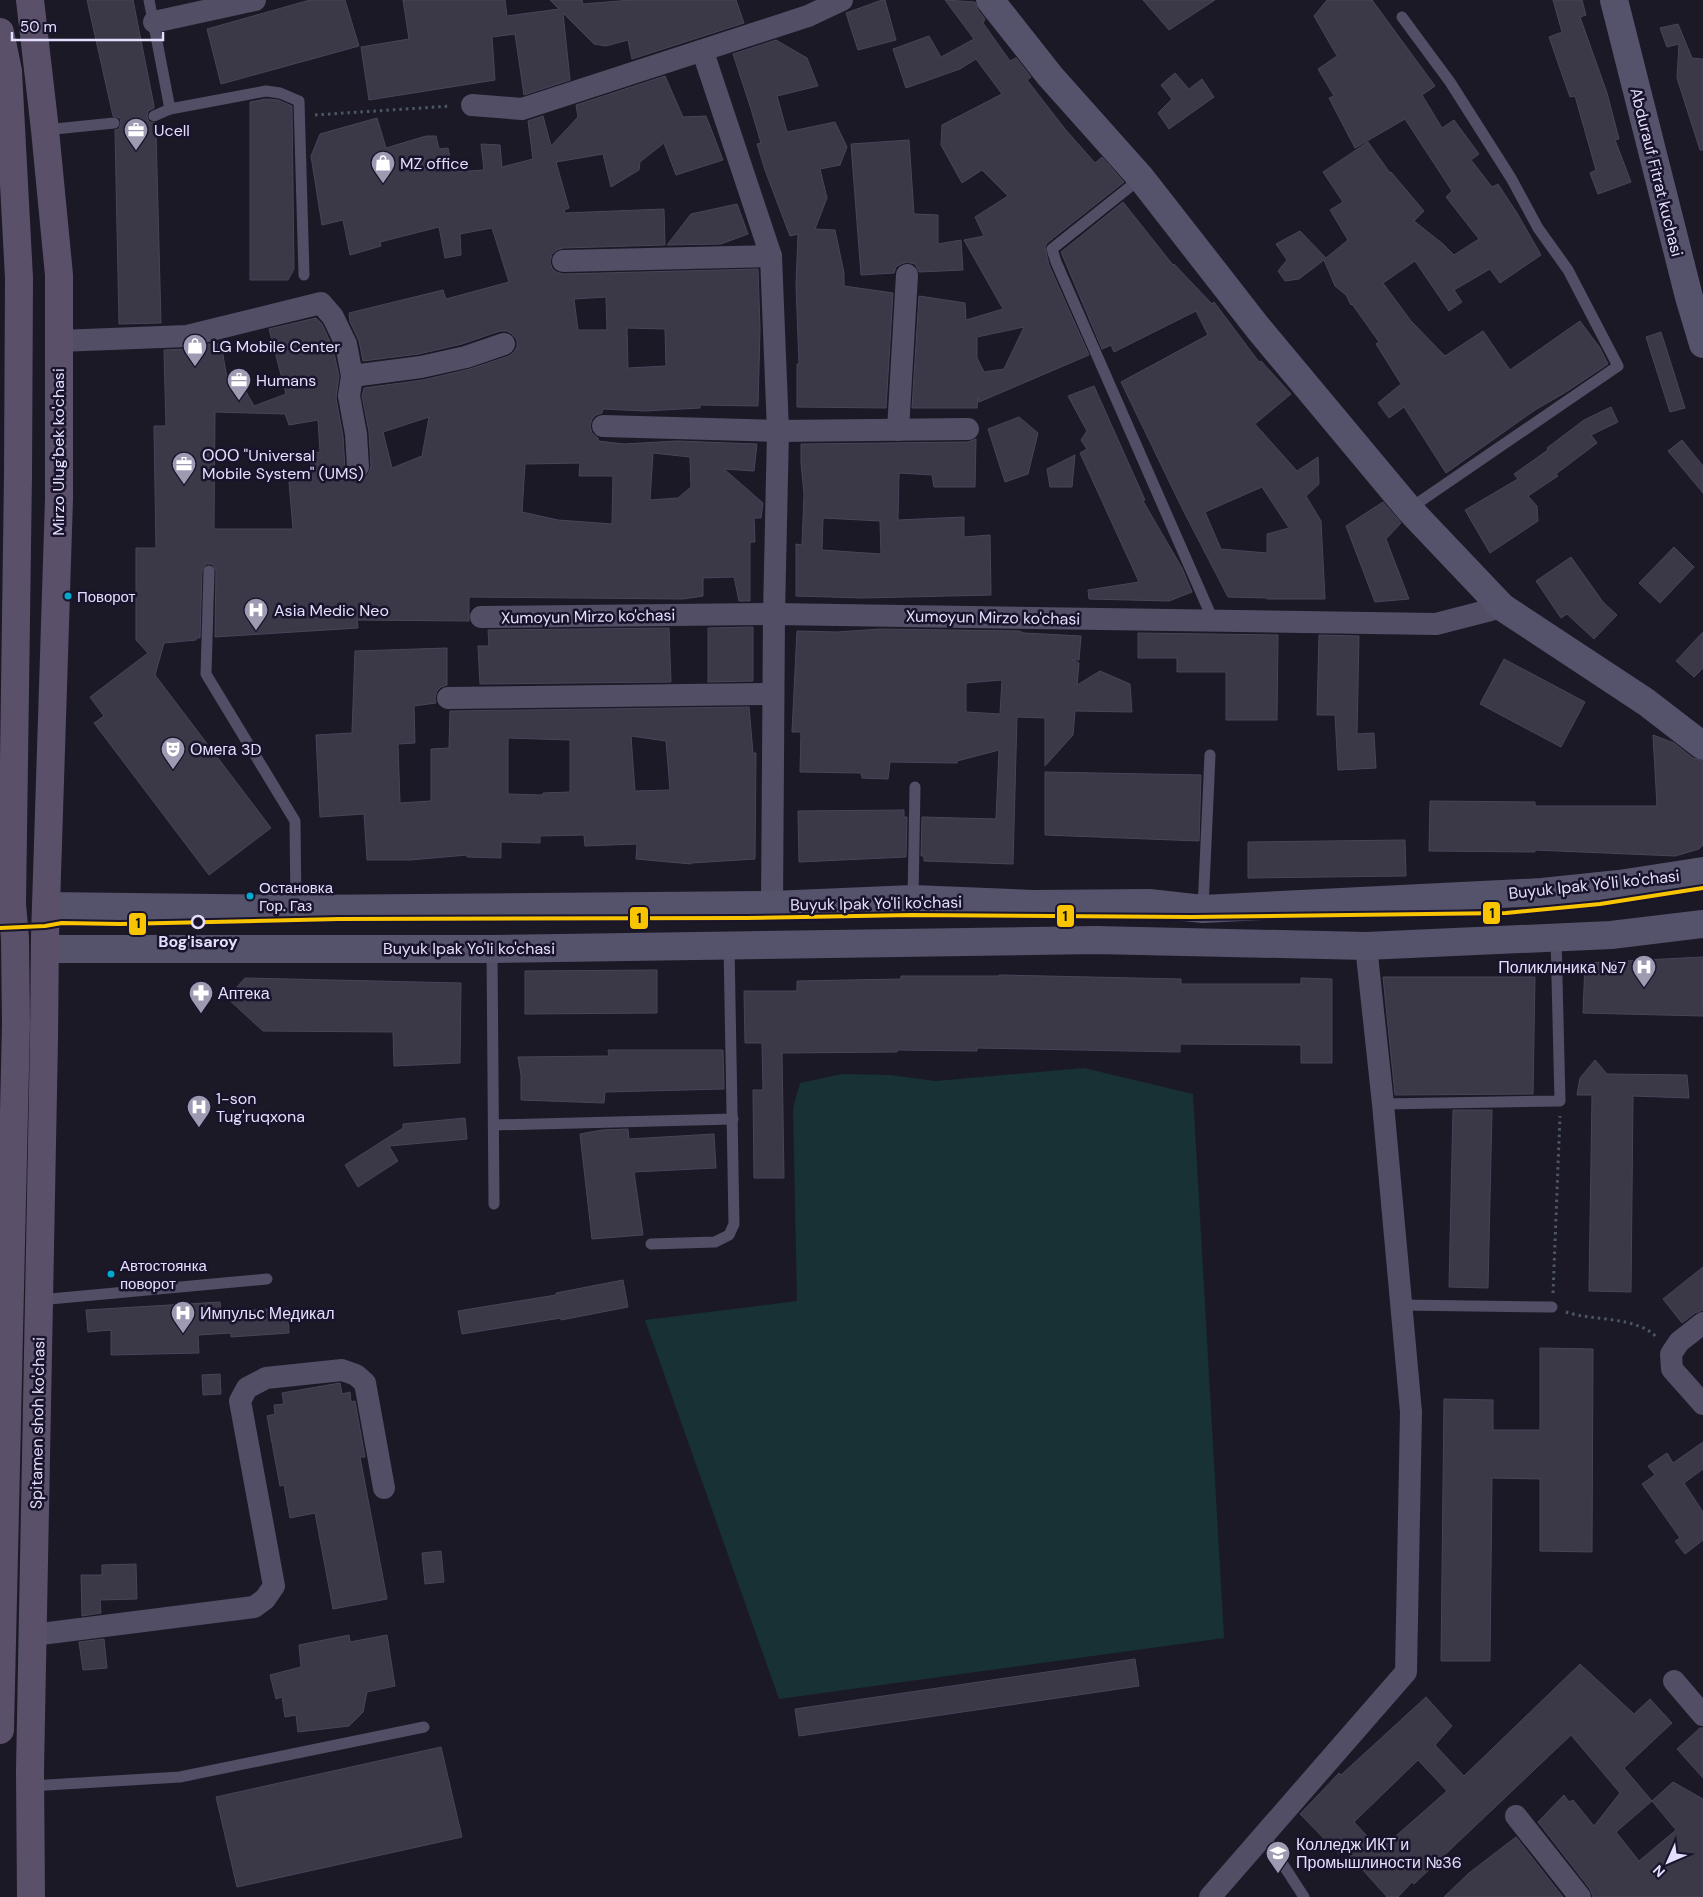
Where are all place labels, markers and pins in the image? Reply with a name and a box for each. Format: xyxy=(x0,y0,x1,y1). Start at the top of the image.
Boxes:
office icon: Ucell xyxy=(123,117,149,151)
place label: Ucell xyxy=(154,120,190,141)
shop icon: MZ office xyxy=(370,150,396,184)
place label: MZ office xyxy=(400,153,469,174)
shop icon: LG Mobile Center xyxy=(182,333,208,367)
place label: LG Mobile Center xyxy=(212,336,340,357)
office icon: Humans xyxy=(226,367,252,401)
place label: Humans xyxy=(256,370,316,391)
place label: ООО "Universal Mobile System" (UMS) xyxy=(202,445,364,484)
office icon: ООО "Universal Mobile System" (UMS) xyxy=(171,451,197,485)
place label: Поворот xyxy=(77,587,136,607)
marker: Поворот xyxy=(63,591,73,601)
hospital icon: Asia Medic Neo xyxy=(243,597,269,631)
place label: Asia Medic Neo xyxy=(274,600,389,621)
theatre icon: Омега 3D xyxy=(160,736,186,770)
place label: Омега 3D xyxy=(190,739,261,760)
place label: Остановка Гор. Газ xyxy=(259,878,334,916)
marker: Остановка Гор. Газ xyxy=(245,891,255,901)
marker: Bog'isaroy xyxy=(191,915,205,929)
place label: Bog'isaroy xyxy=(158,931,238,952)
hospital icon: Поликлиника №7 xyxy=(1631,954,1657,988)
place label: Поликлиника №7 xyxy=(1498,957,1626,978)
pharmacy icon: Аптека xyxy=(188,980,214,1014)
place label: Аптека xyxy=(218,983,270,1004)
place label: 1-son Tug'ruqxona xyxy=(216,1088,305,1127)
hospital icon: 1-son Tug'ruqxona xyxy=(186,1094,212,1128)
place label: Автостоянка поворот xyxy=(120,1256,208,1294)
marker: Автостоянка поворот xyxy=(106,1269,116,1279)
hospital icon: Импульс Медикал xyxy=(170,1300,196,1334)
place label: Импульс Медикал xyxy=(200,1303,335,1324)
place label: Колледж ИКТ и Промышлиности №36 xyxy=(1296,1834,1462,1873)
school or university icon: Колледж ИКТ и Промышлиности №36 xyxy=(1265,1840,1291,1874)

